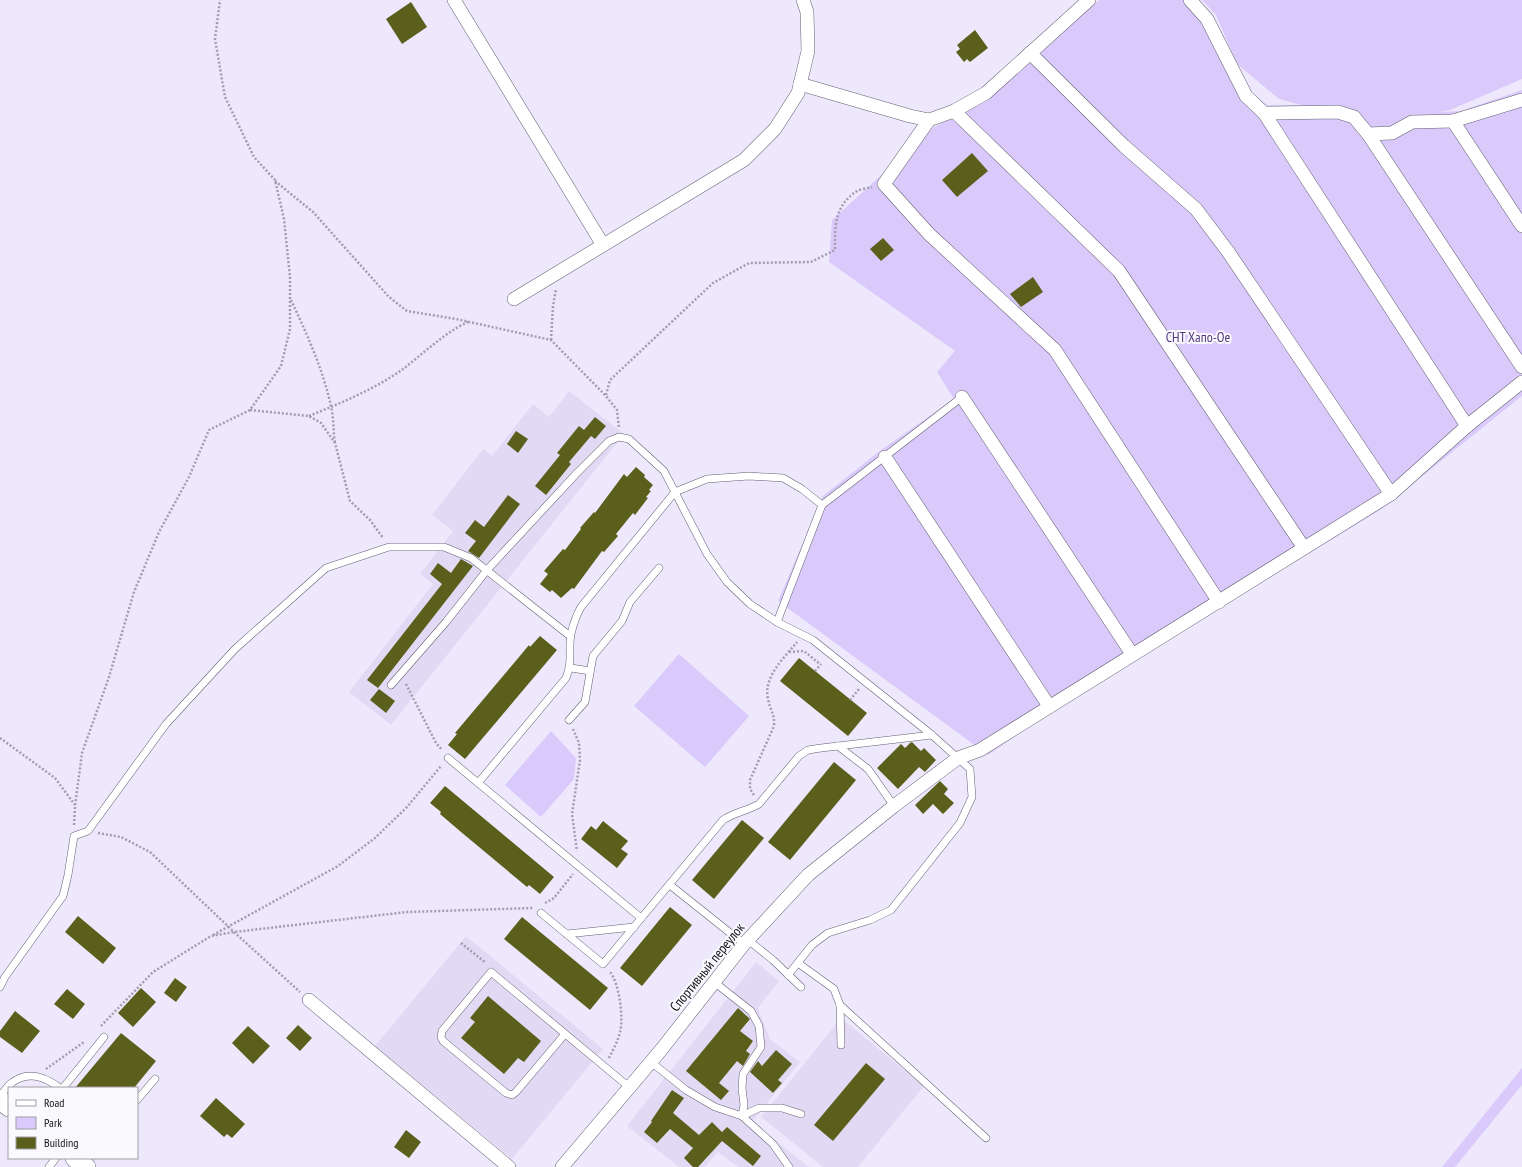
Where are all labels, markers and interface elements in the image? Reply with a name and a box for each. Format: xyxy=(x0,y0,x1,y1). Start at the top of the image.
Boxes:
park label: СНТ Хапо-Ое xyxy=(1166,328,1231,346)
street label: Спортивный переулок xyxy=(666,918,749,1015)
legend xyxy=(8,1087,138,1159)
text: Road xyxy=(44,1095,64,1110)
text: Park xyxy=(44,1115,62,1130)
text: Building xyxy=(44,1135,79,1150)

